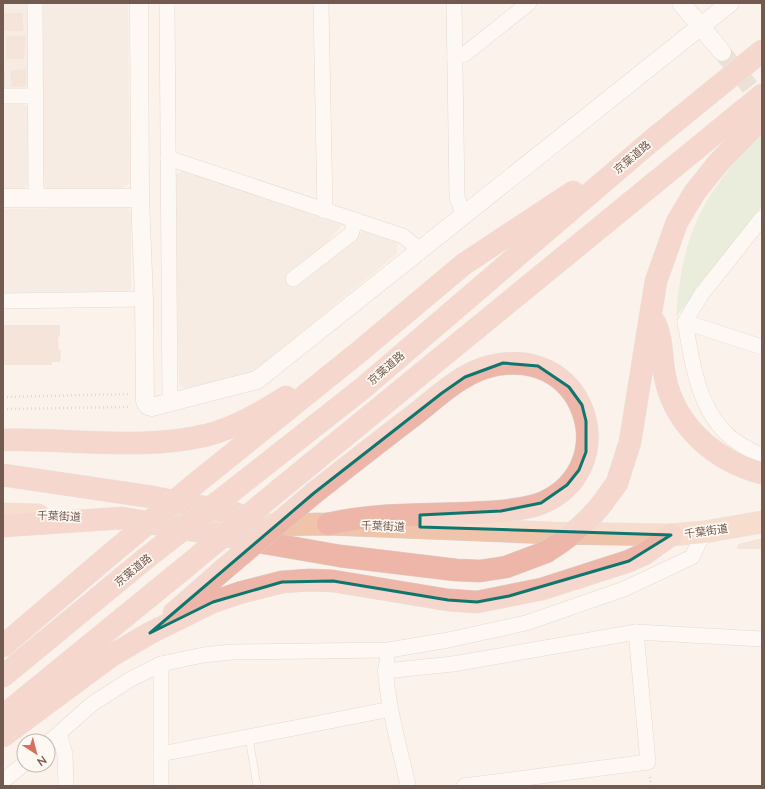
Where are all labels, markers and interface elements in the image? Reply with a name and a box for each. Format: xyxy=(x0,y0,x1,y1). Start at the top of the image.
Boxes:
street label: 京葉道路 xyxy=(611,137,653,176)
street label: 京葉道路 xyxy=(365,348,407,387)
street label: 千葉街道 xyxy=(37,508,81,523)
street label: 千葉街道 xyxy=(361,518,405,533)
street label: 千葉街道 xyxy=(683,521,729,540)
street label: 京葉道路 xyxy=(111,551,154,589)
north arrow xyxy=(16,733,56,773)
text: N xyxy=(35,754,49,769)

